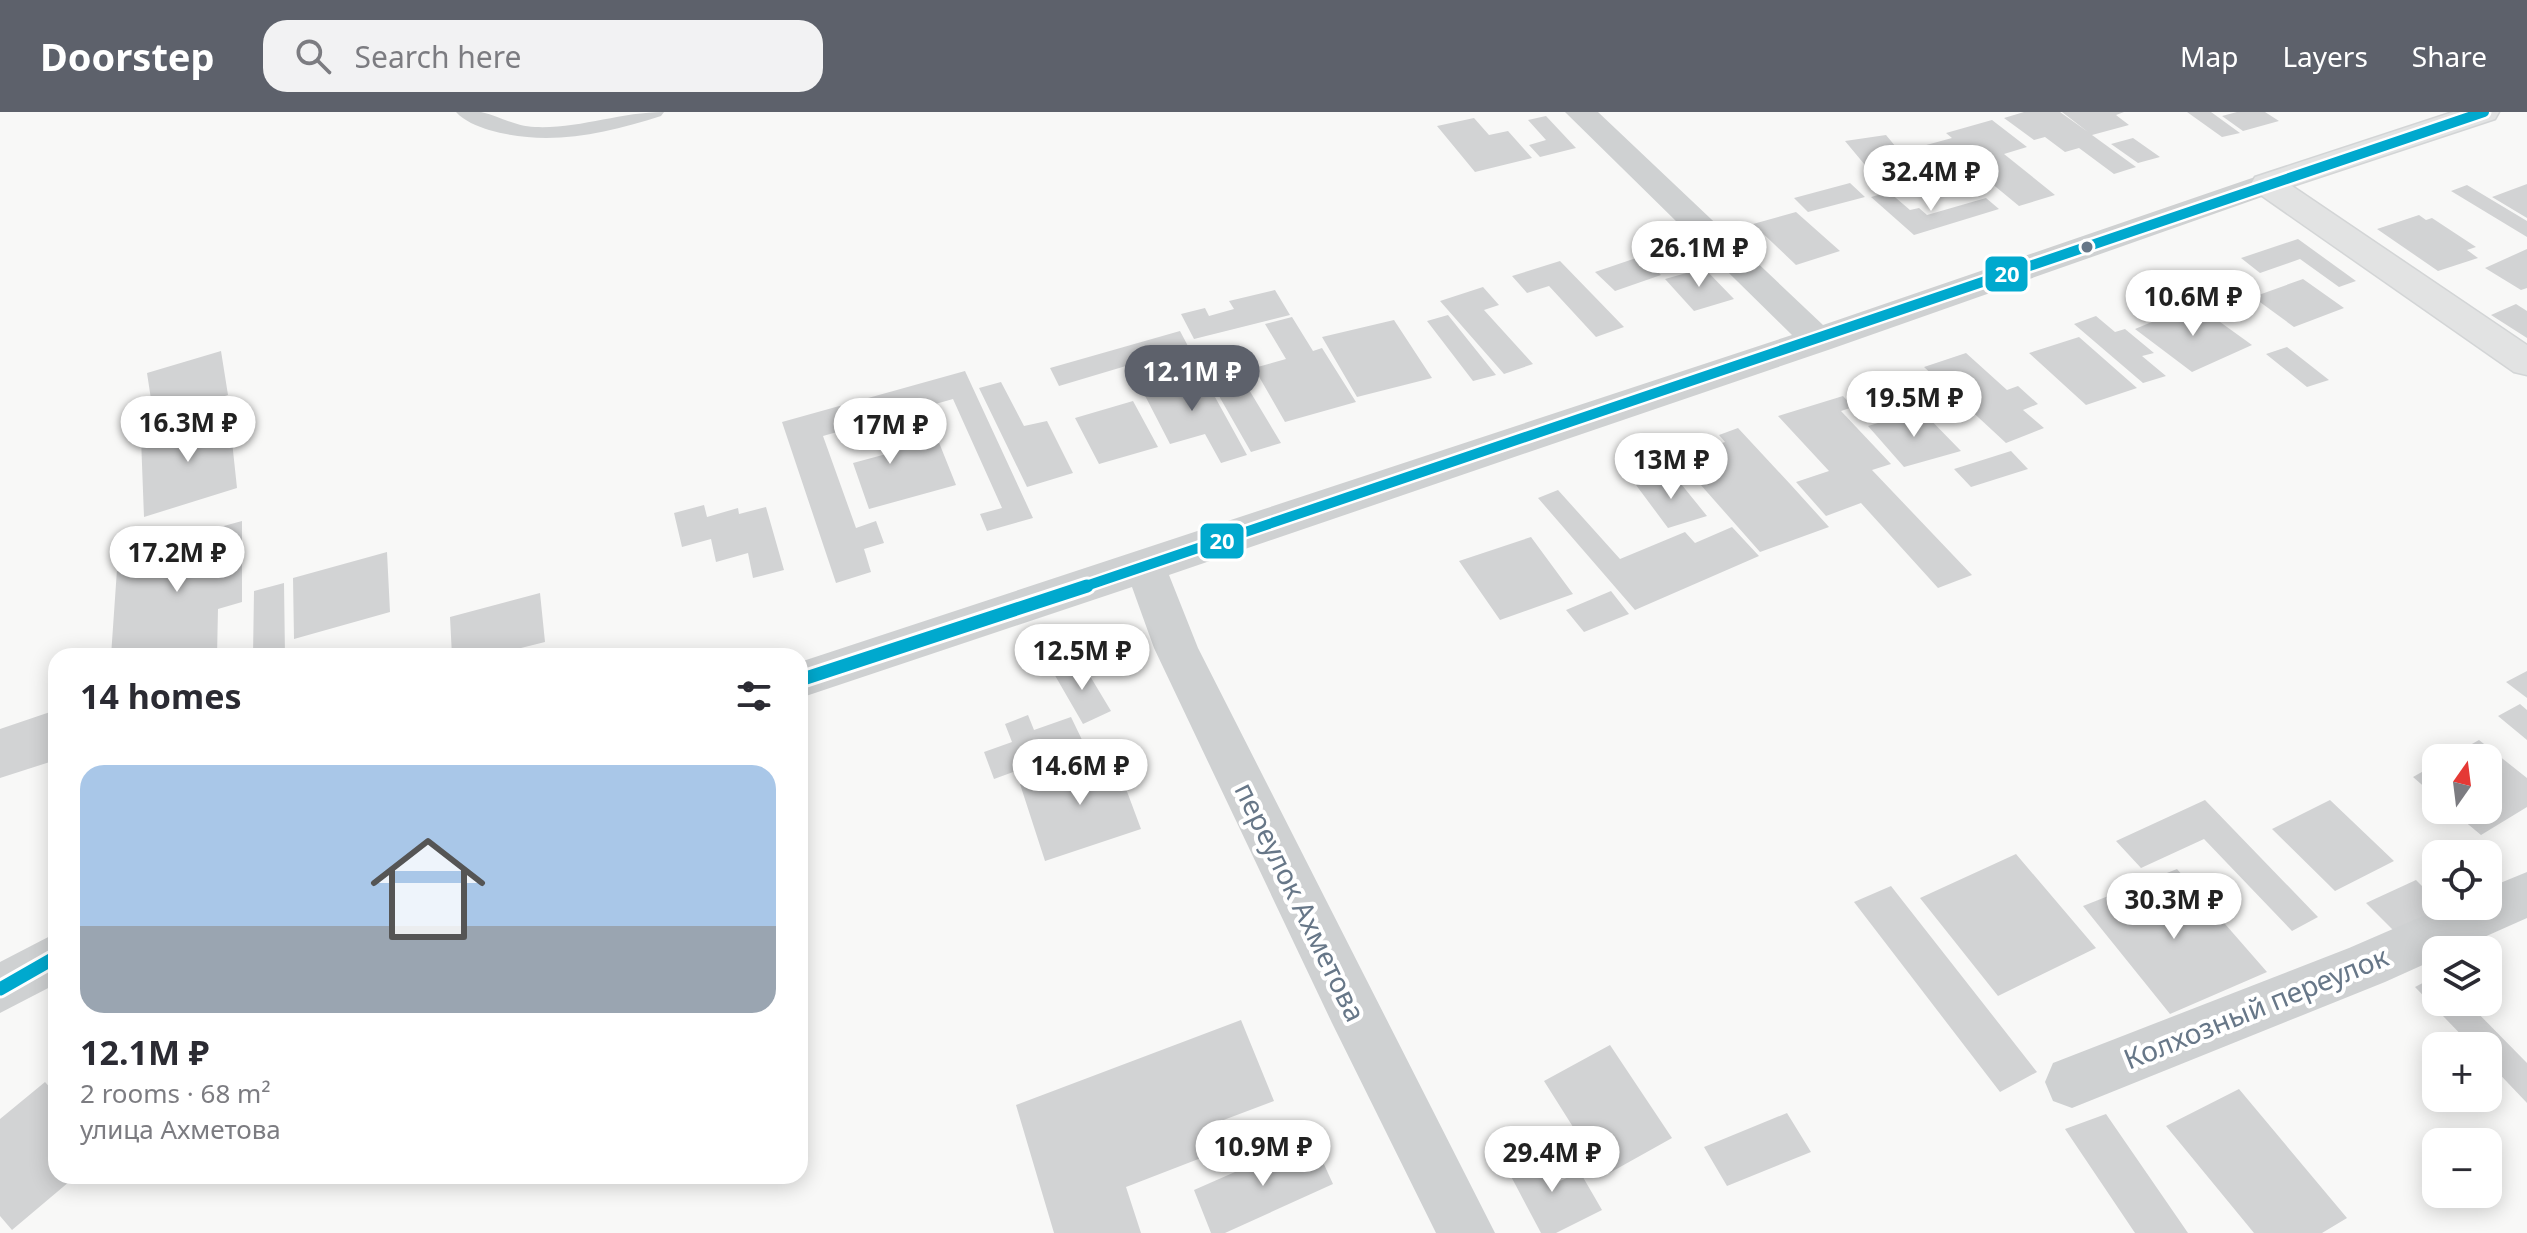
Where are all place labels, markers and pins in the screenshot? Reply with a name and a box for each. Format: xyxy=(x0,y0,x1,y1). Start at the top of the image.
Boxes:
pin: 32.4M ₽ xyxy=(1857,145,2005,213)
pin: 26.1M ₽ xyxy=(1625,221,1773,289)
unlabelled marker xyxy=(2079,239,2095,255)
pin: 10.6M ₽ xyxy=(2119,270,2267,338)
pin: 12.1M ₽ xyxy=(1118,345,1266,413)
pin: 19.5M ₽ xyxy=(1840,371,1988,439)
pin: 16.3M ₽ xyxy=(114,396,262,464)
pin: 17M ₽ xyxy=(834,398,946,466)
pin: 13M ₽ xyxy=(1615,433,1727,501)
pin: 17.2M ₽ xyxy=(103,526,251,594)
pin: 12.5M ₽ xyxy=(1008,624,1156,692)
pin: 14.6M ₽ xyxy=(1006,739,1154,807)
pin: 30.3M ₽ xyxy=(2100,873,2248,941)
pin: 10.9M ₽ xyxy=(1189,1120,1337,1188)
pin: 29.4M ₽ xyxy=(1478,1126,1626,1194)

